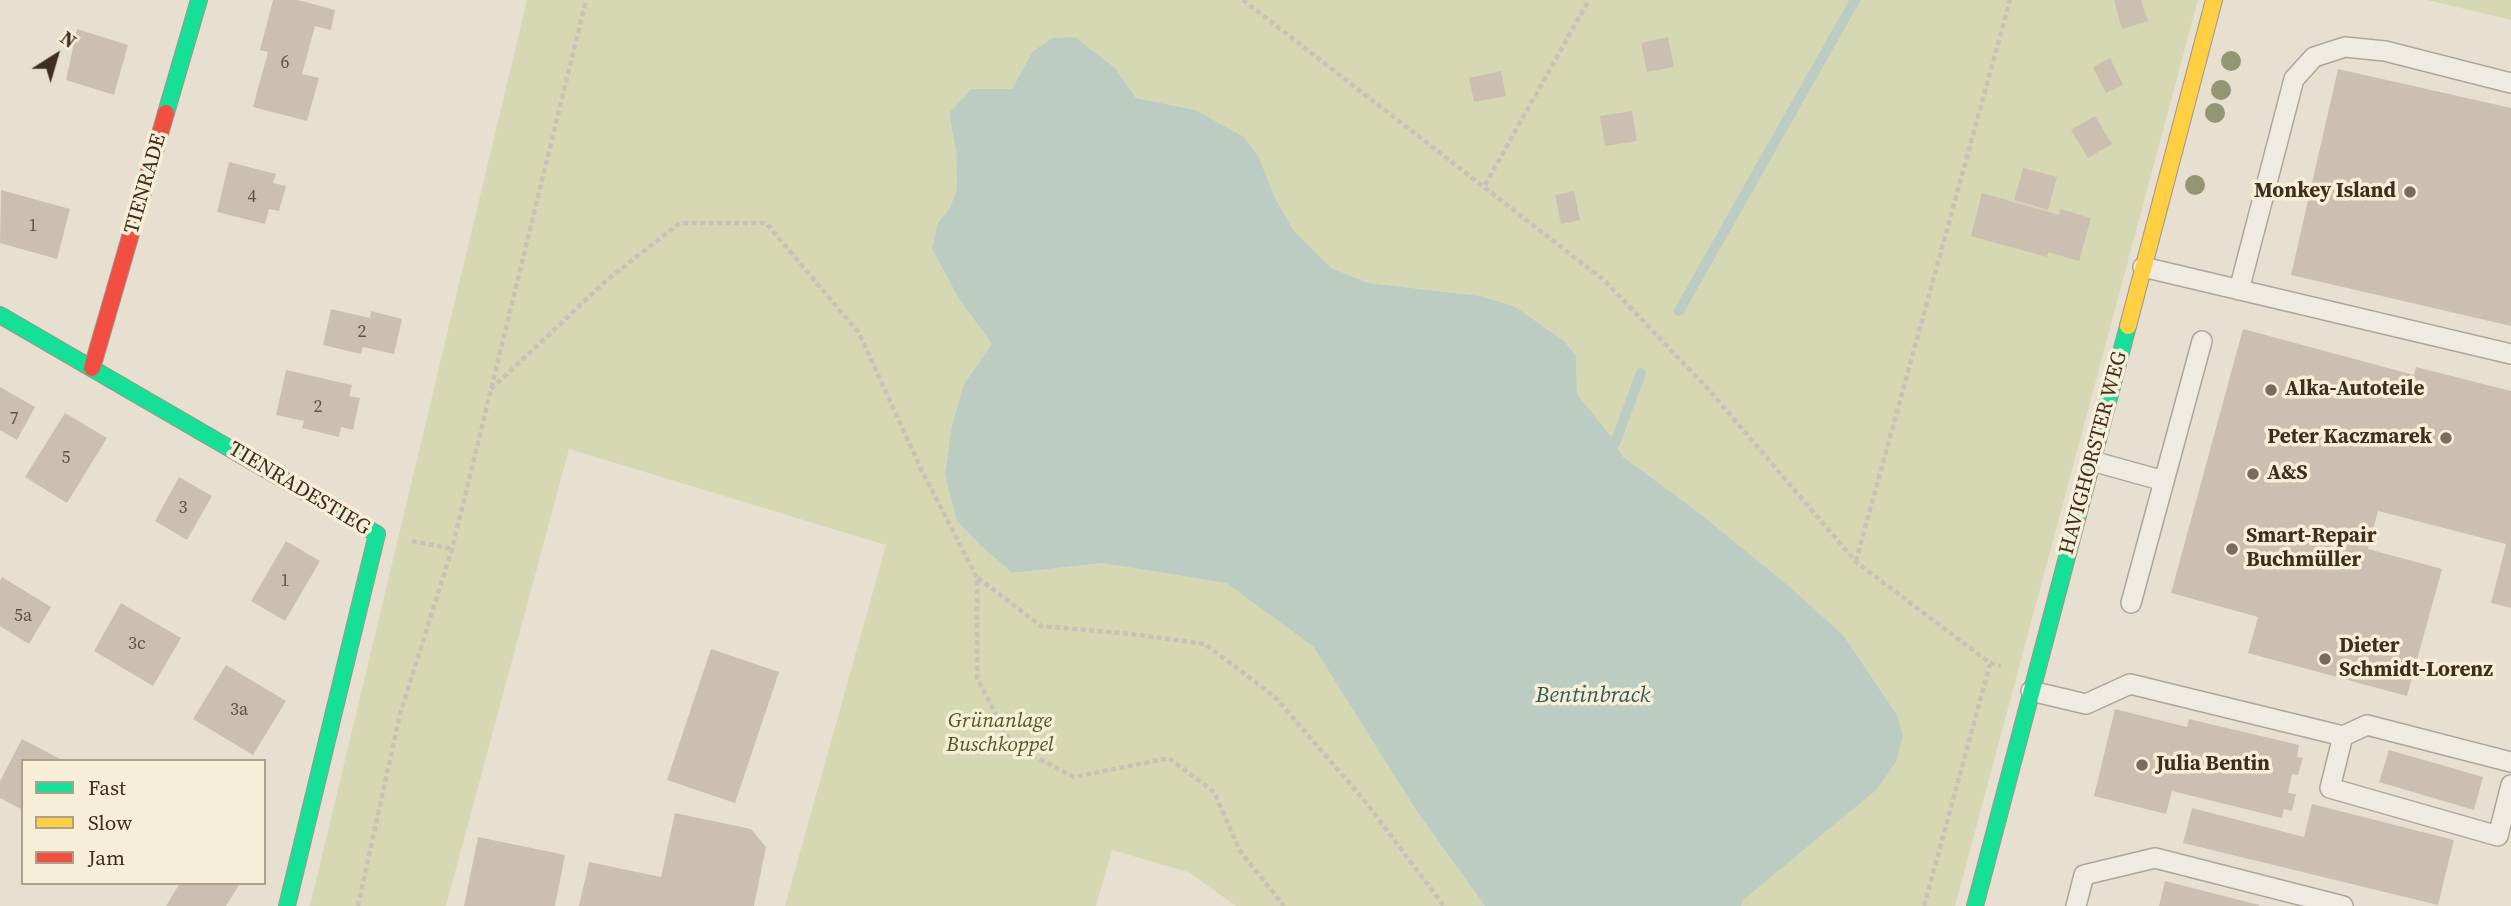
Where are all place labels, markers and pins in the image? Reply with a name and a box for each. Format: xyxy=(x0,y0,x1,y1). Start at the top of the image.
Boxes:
place label: Monkey Island xyxy=(2254,179,2396,205)
marker: Monkey Island xyxy=(2402,184,2418,200)
place label: Alka-Autoteile xyxy=(2285,377,2424,403)
marker: Alka-Autoteile xyxy=(2263,382,2279,398)
place label: Peter Kaczmarek xyxy=(2267,425,2432,451)
marker: Peter Kaczmarek xyxy=(2438,430,2454,446)
place label: A&S xyxy=(2267,461,2308,487)
marker: A&S xyxy=(2245,466,2261,482)
place label: Smart-Repair Buchmüller xyxy=(2246,524,2376,574)
marker: Smart-Repair Buchmüller xyxy=(2224,541,2240,557)
place label: Dieter Schmidt-Lorenz xyxy=(2339,634,2493,684)
marker: Dieter Schmidt-Lorenz xyxy=(2317,651,2333,667)
place label: Julia Bentin xyxy=(2156,752,2270,778)
marker: Julia Bentin xyxy=(2134,757,2150,773)

